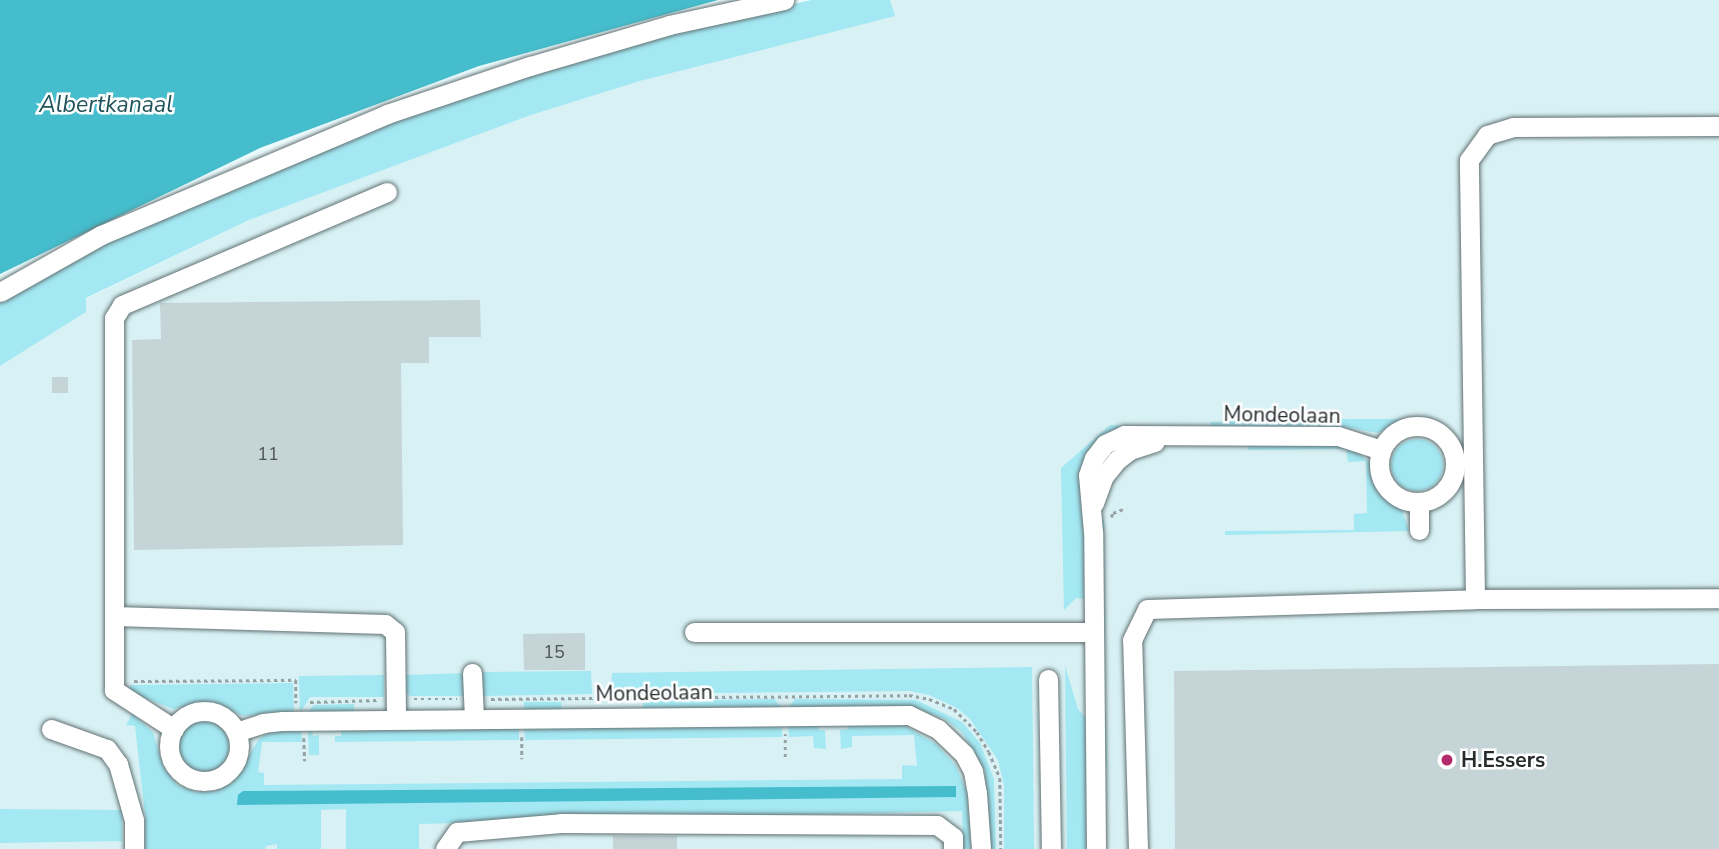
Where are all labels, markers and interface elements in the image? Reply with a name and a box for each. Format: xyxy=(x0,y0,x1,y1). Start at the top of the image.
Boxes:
water label: Albertkanaal xyxy=(39,91,173,119)
street label: Mondeolaan xyxy=(1223,401,1341,429)
house number: 11 xyxy=(257,443,279,465)
house number: 15 xyxy=(543,641,565,663)
street label: Mondeolaan xyxy=(595,679,713,707)
place label: H.Essers xyxy=(1461,747,1545,773)
marker: H.Essers xyxy=(1439,752,1455,768)

